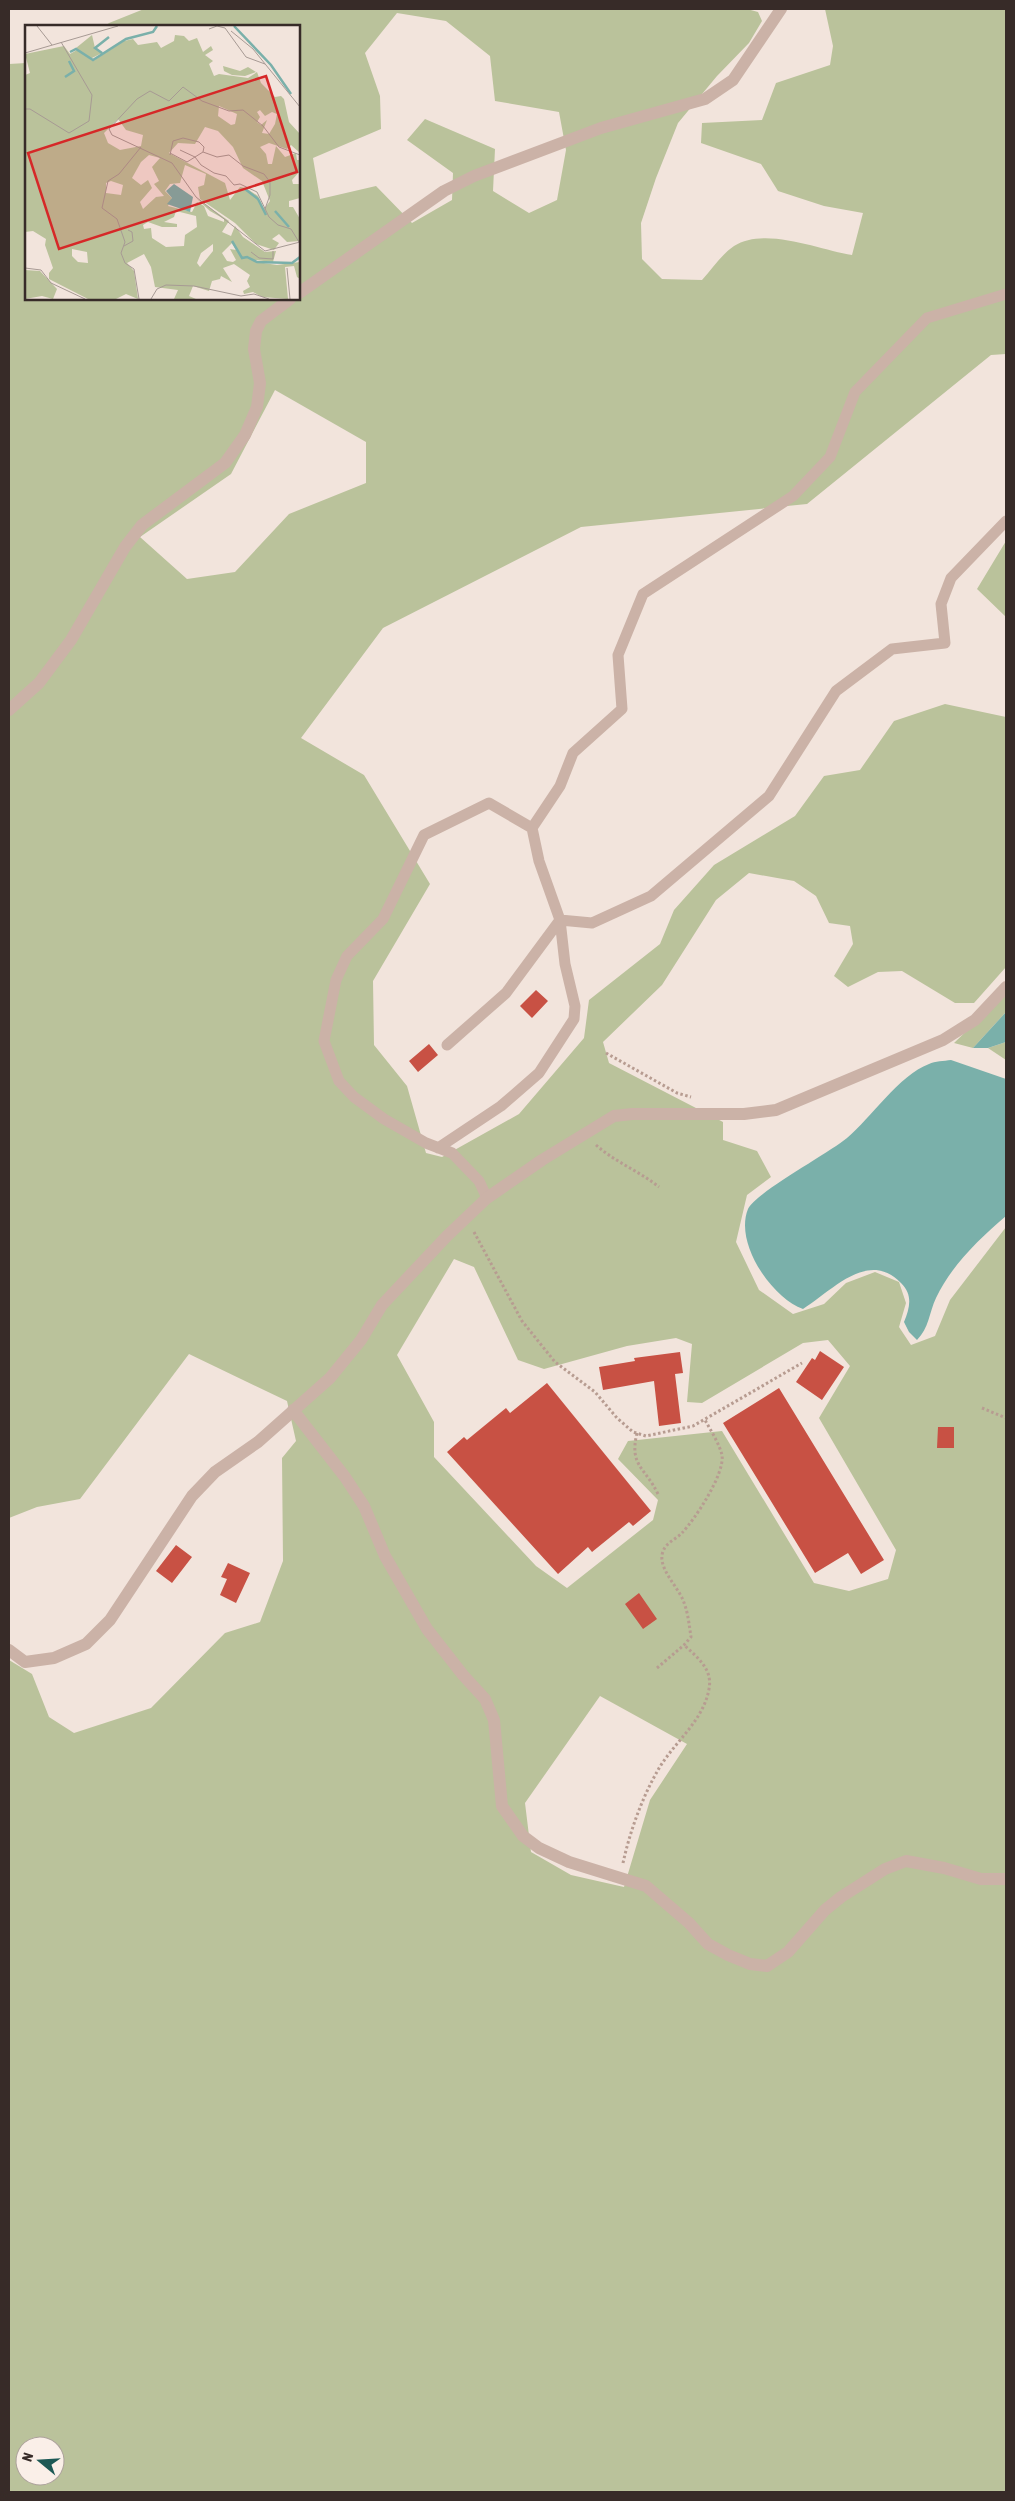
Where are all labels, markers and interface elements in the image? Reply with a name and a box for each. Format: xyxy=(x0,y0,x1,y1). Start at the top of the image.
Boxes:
inset map xyxy=(25,25,300,300)
north arrow xyxy=(15,2436,65,2486)
text: N xyxy=(19,2451,37,2463)

